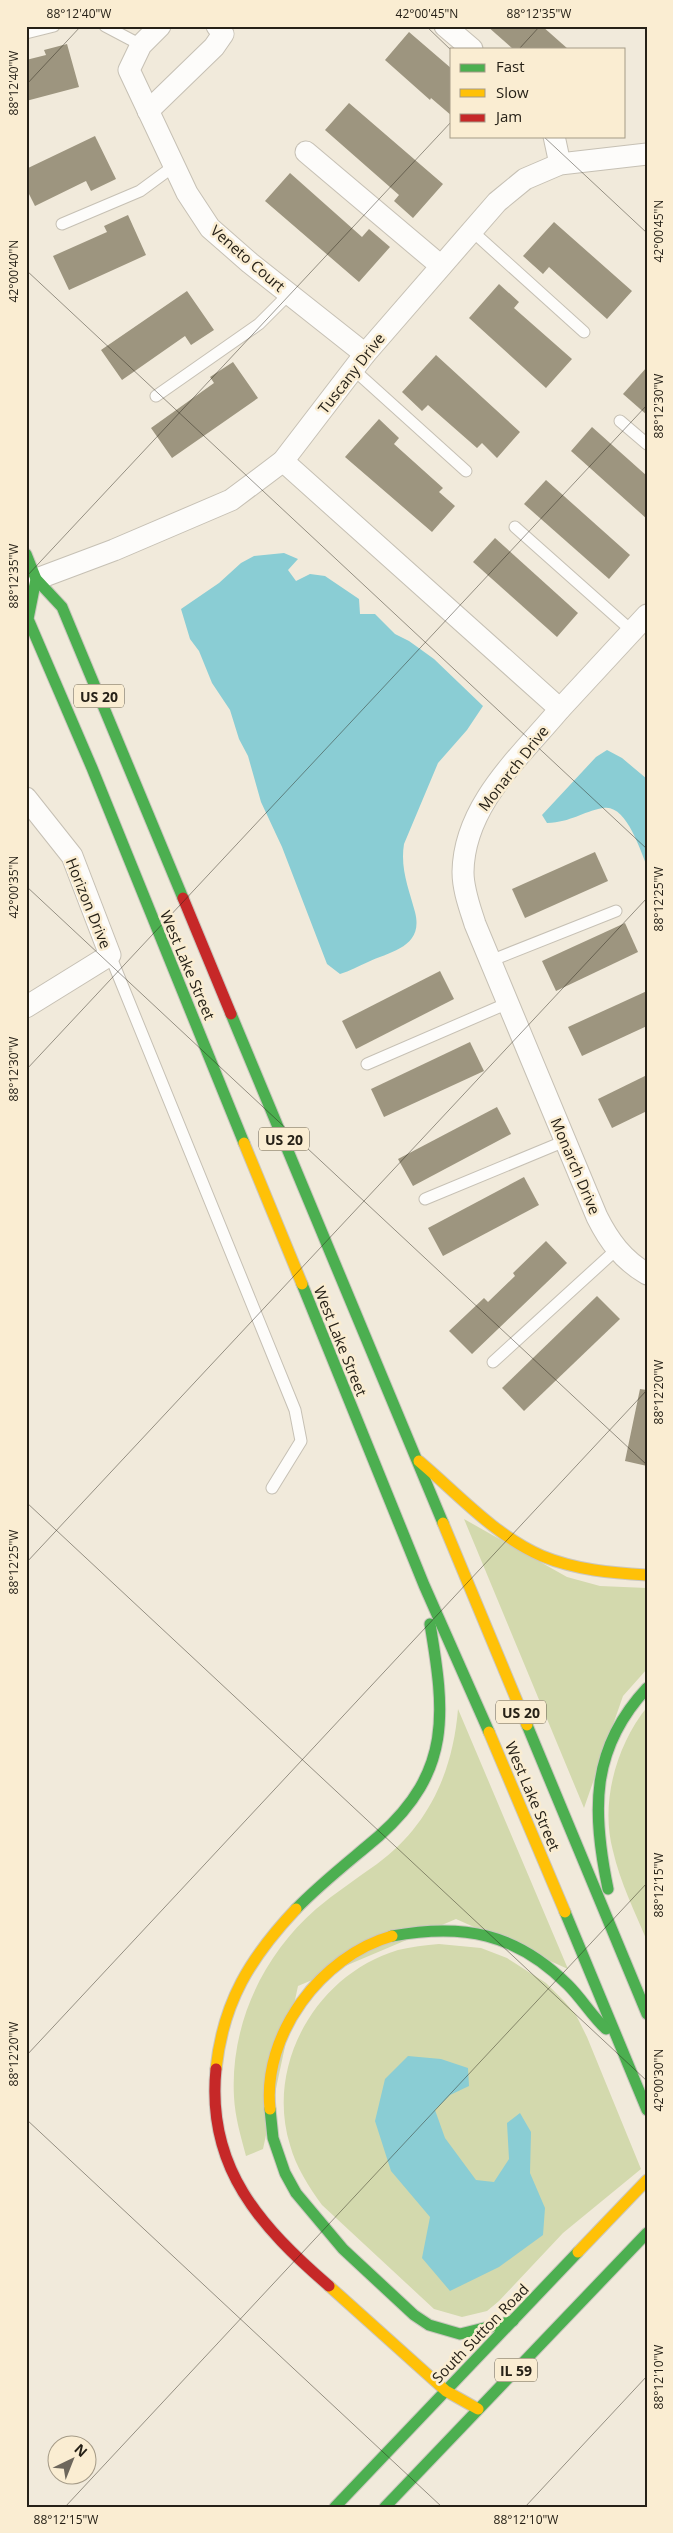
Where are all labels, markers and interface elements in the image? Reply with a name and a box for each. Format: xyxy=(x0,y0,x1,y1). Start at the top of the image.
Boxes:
text: 88°12'40"W xyxy=(47,5,111,22)
text: 42°00'45"N xyxy=(396,5,458,22)
text: 88°12'35"W xyxy=(507,5,571,22)
legend xyxy=(450,48,626,138)
text: 88°12'40"W xyxy=(5,51,22,115)
text: Fast xyxy=(496,56,525,76)
text: Slow xyxy=(496,82,529,102)
text: Jam xyxy=(494,106,522,126)
text: 42°00'45"N xyxy=(650,200,667,262)
street label: Veneto Court xyxy=(207,220,289,296)
text: 42°00'40"N xyxy=(5,240,22,302)
street label: Tuscany Drive xyxy=(313,328,389,418)
text: 88°12'30"W xyxy=(650,374,667,438)
text: 88°12'35"W xyxy=(5,544,22,608)
road number: US 20 xyxy=(74,684,124,708)
street label: Monarch Drive xyxy=(473,721,553,815)
street label: Horizon Drive xyxy=(62,855,116,951)
text: 42°00'35"N xyxy=(5,856,22,918)
text: 88°12'25"W xyxy=(650,867,667,931)
street label: West Lake Street xyxy=(156,907,220,1023)
text: 88°12'30"W xyxy=(5,1037,22,1101)
street label: Monarch Drive xyxy=(547,1115,605,1217)
road number: US 20 xyxy=(259,1128,309,1150)
street label: West Lake Street xyxy=(310,1283,372,1399)
text: 88°12'20"W xyxy=(650,1360,667,1424)
text: 88°12'25"W xyxy=(5,1530,22,1594)
road number: US 20 xyxy=(496,1700,546,1724)
street label: West Lake Street xyxy=(501,1738,565,1854)
text: 88°12'15"W xyxy=(650,1853,667,1917)
text: 88°12'20"W xyxy=(5,2022,22,2086)
text: 42°00'30"N xyxy=(650,2049,667,2111)
street label: South Sutton Road xyxy=(427,2279,533,2387)
text: 88°12'10"W xyxy=(650,2345,667,2409)
road number: IL 59 xyxy=(495,2358,537,2382)
north arrow xyxy=(48,2436,98,2486)
text: N xyxy=(71,2439,92,2461)
text: 88°12'15"W xyxy=(34,2511,98,2528)
text: 88°12'10"W xyxy=(494,2511,558,2528)

